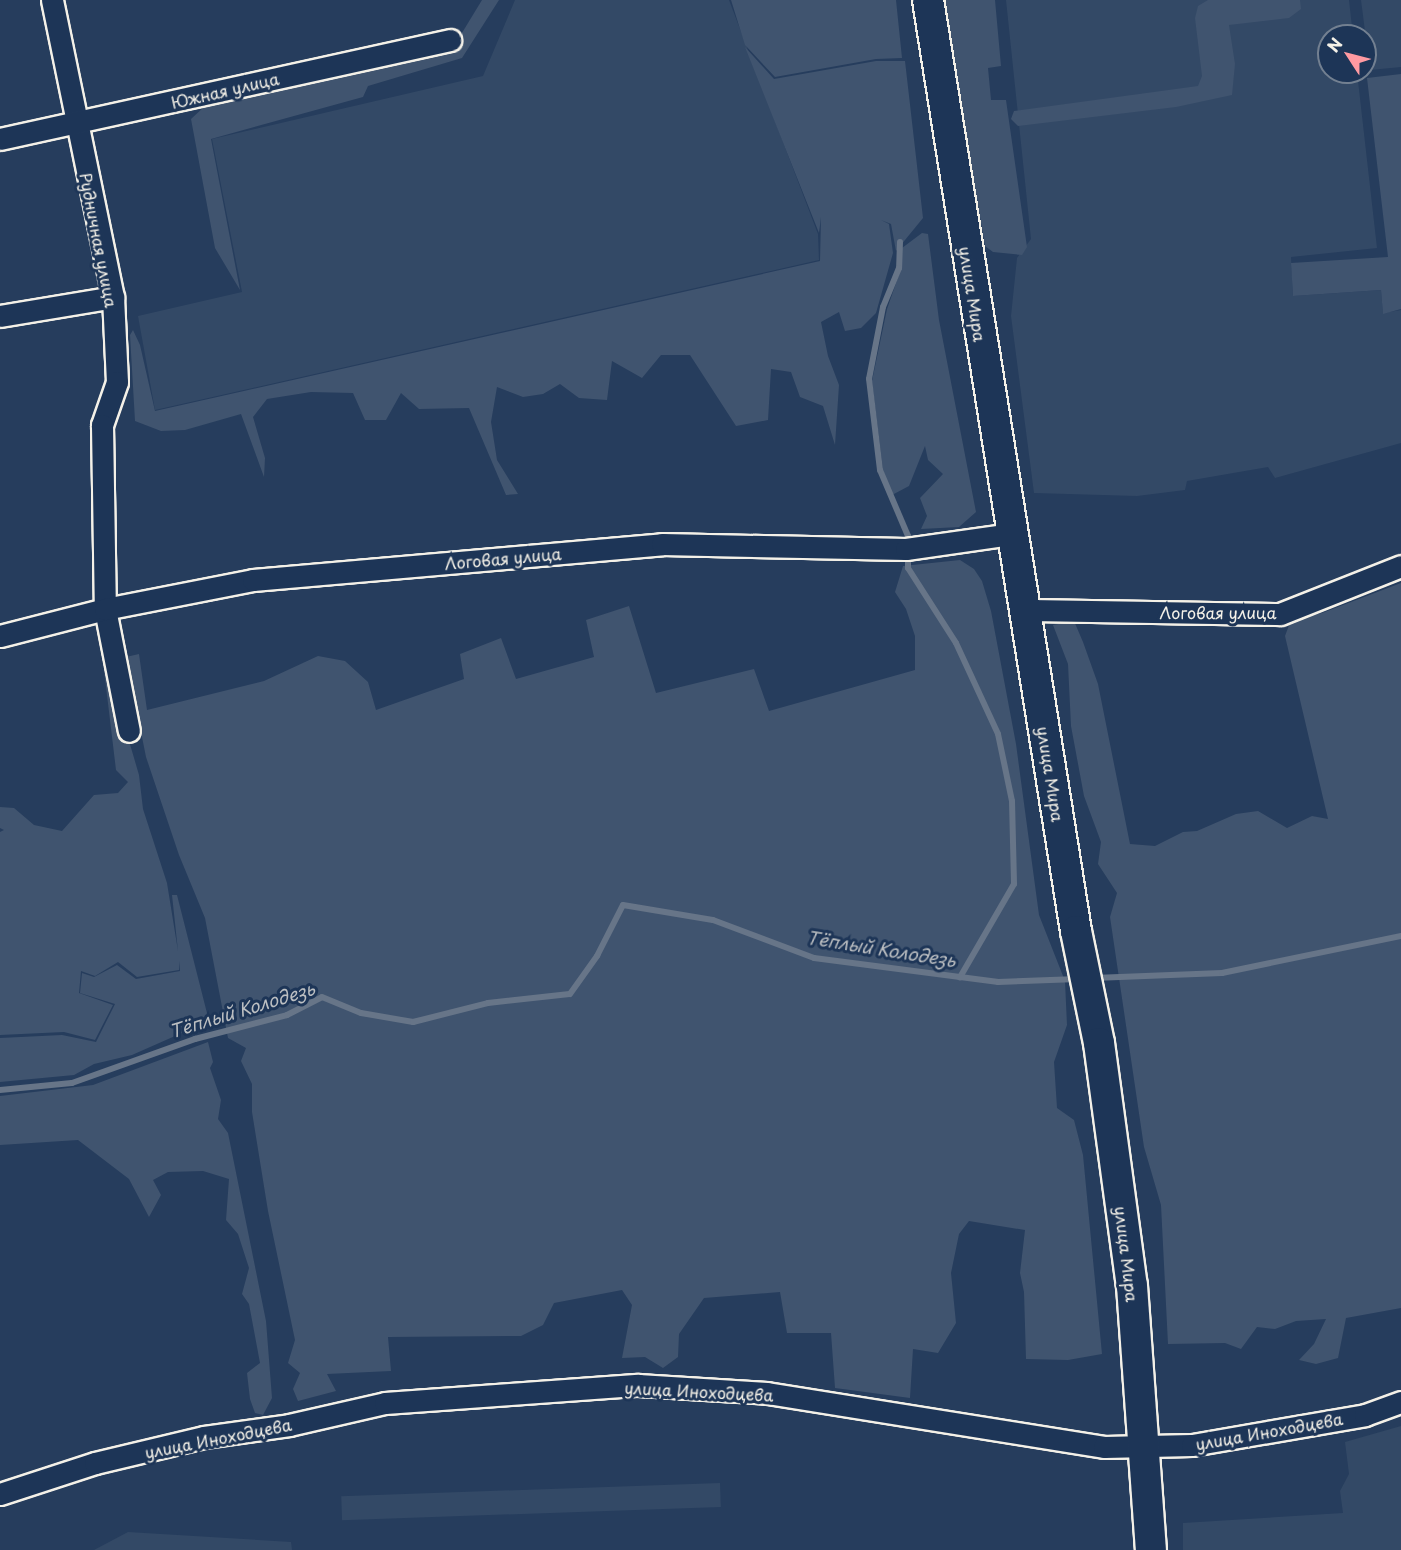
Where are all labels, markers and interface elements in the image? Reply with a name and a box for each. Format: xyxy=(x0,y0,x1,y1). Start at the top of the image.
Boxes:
north arrow xyxy=(1317,24,1377,84)
text: N xyxy=(1321,32,1347,57)
street label: Южная улица xyxy=(169,68,281,112)
street label: Рудничная улица xyxy=(76,171,122,309)
street label: улица Мира xyxy=(956,244,990,344)
street label: Логовая улица xyxy=(444,543,562,573)
street label: Логовая улица xyxy=(1159,602,1277,622)
street label: улица Мира xyxy=(1034,724,1068,824)
water label: Тёплый Колодезь xyxy=(805,927,957,971)
water label: Тёплый Колодезь xyxy=(167,978,317,1042)
street label: улица Мира xyxy=(1112,1205,1142,1303)
street label: улица Иноходцева xyxy=(624,1377,774,1405)
street label: улица Иноходцева xyxy=(1194,1409,1344,1453)
street label: улица Иноходцева xyxy=(143,1414,293,1462)

